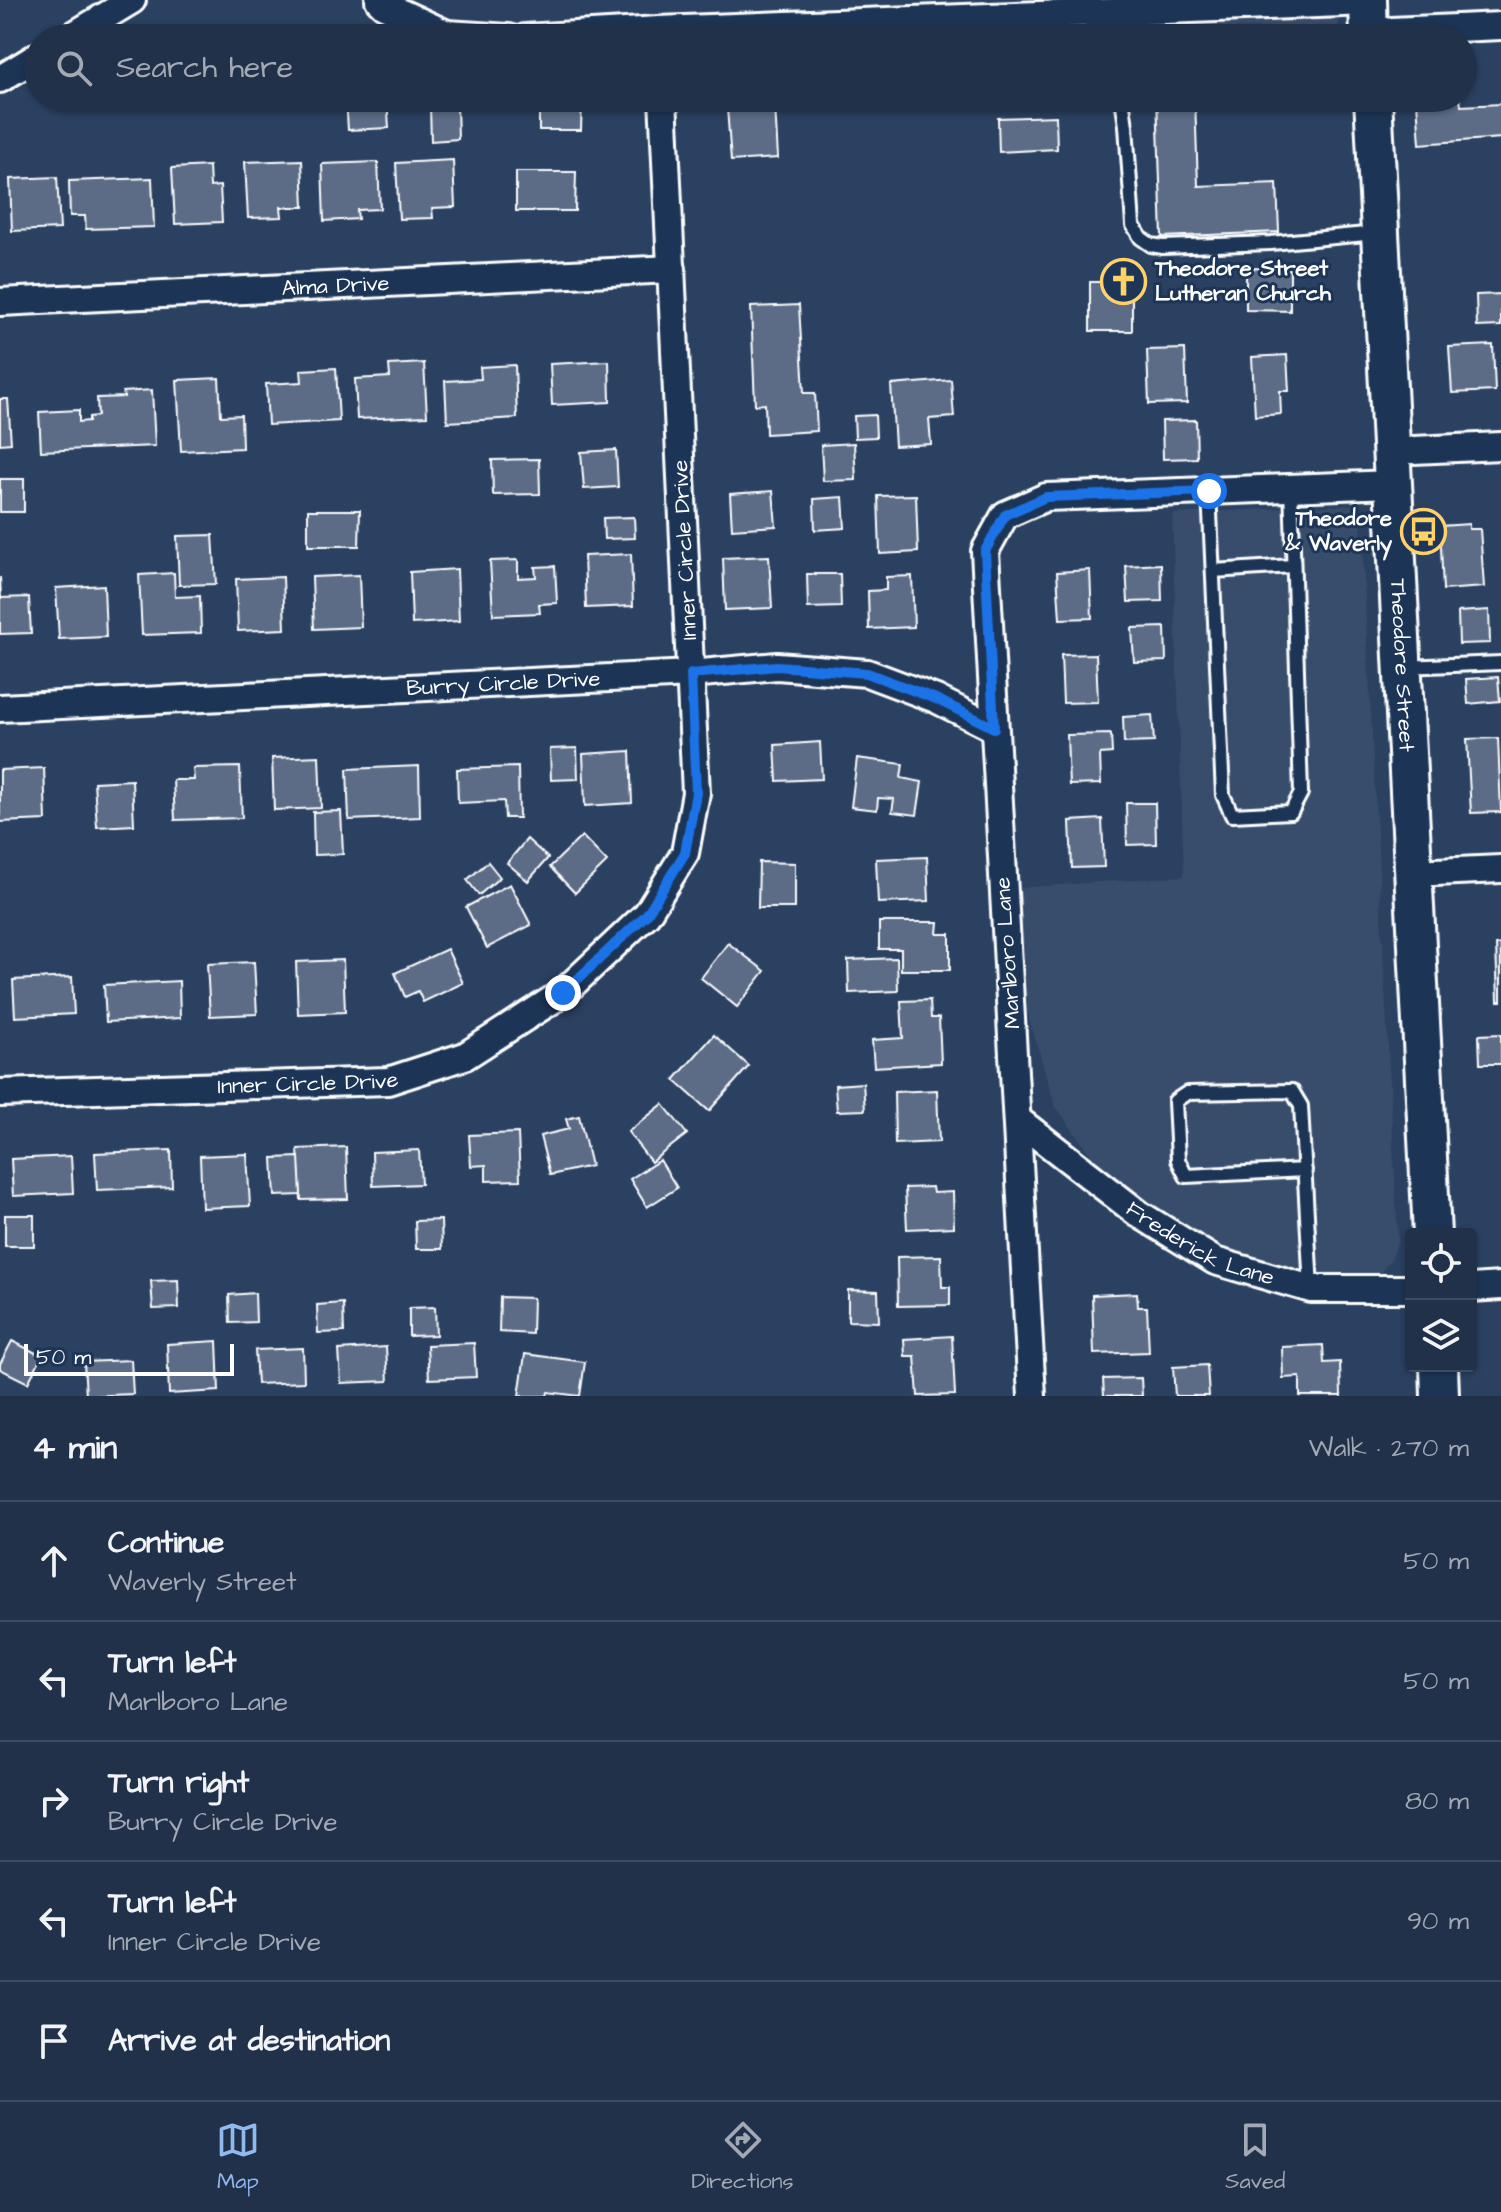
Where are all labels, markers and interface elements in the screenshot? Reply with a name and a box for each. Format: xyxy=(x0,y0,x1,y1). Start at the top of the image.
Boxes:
search box xyxy=(24,24,1477,112)
icon: search xyxy=(52,46,96,90)
text: Search here xyxy=(116,47,293,89)
place label: Theodore Street Lutheran Church xyxy=(1154,253,1332,309)
church icon: Theodore Street Lutheran Church xyxy=(1100,257,1148,305)
street label: Alma Drive xyxy=(281,267,390,304)
street label: Inner Circle Drive xyxy=(665,459,705,641)
route start xyxy=(1191,473,1227,509)
place label: Theodore & Waverly xyxy=(1285,503,1393,561)
bus stop icon: Theodore & Waverly xyxy=(1399,507,1447,555)
street label: Theodore Street xyxy=(1382,578,1422,753)
street label: Burry Circle Drive xyxy=(406,663,601,703)
street label: Marlboro Lane xyxy=(987,876,1029,1030)
route end xyxy=(545,975,581,1011)
street label: Inner Circle Drive xyxy=(217,1063,402,1102)
street label: Frederick Lane xyxy=(1119,1194,1278,1293)
map controls xyxy=(1405,1228,1477,1372)
button: locate xyxy=(1405,1228,1477,1300)
button: layers xyxy=(1405,1300,1477,1372)
scale bar xyxy=(24,1340,234,1376)
text: 50 m xyxy=(36,1342,91,1373)
text: 4 min xyxy=(32,1424,117,1472)
text: Walk · 270 m xyxy=(1309,1430,1469,1466)
text: Continue xyxy=(108,1522,224,1564)
icon: ahead xyxy=(32,1539,76,1583)
text: 50 m xyxy=(1404,1543,1469,1579)
text: Waverly Street xyxy=(108,1564,297,1600)
text: Turn left xyxy=(108,1642,236,1684)
icon: left xyxy=(32,1659,76,1703)
text: 50 m xyxy=(1404,1663,1469,1699)
text: Marlboro Lane xyxy=(108,1684,288,1720)
text: Turn right xyxy=(108,1762,249,1804)
icon: right xyxy=(32,1779,76,1823)
text: 80 m xyxy=(1405,1783,1469,1819)
text: Burry Circle Drive xyxy=(108,1804,337,1840)
text: Turn left xyxy=(108,1882,236,1924)
icon: left xyxy=(32,1899,76,1943)
text: 90 m xyxy=(1407,1903,1469,1939)
text: Inner Circle Drive xyxy=(108,1924,321,1960)
icon: arrive xyxy=(32,2019,76,2063)
text: Arrive at destination xyxy=(108,2020,390,2062)
tab: Map xyxy=(216,2118,260,2197)
tab: Directions xyxy=(691,2118,794,2197)
tab: Saved xyxy=(1225,2118,1285,2197)

